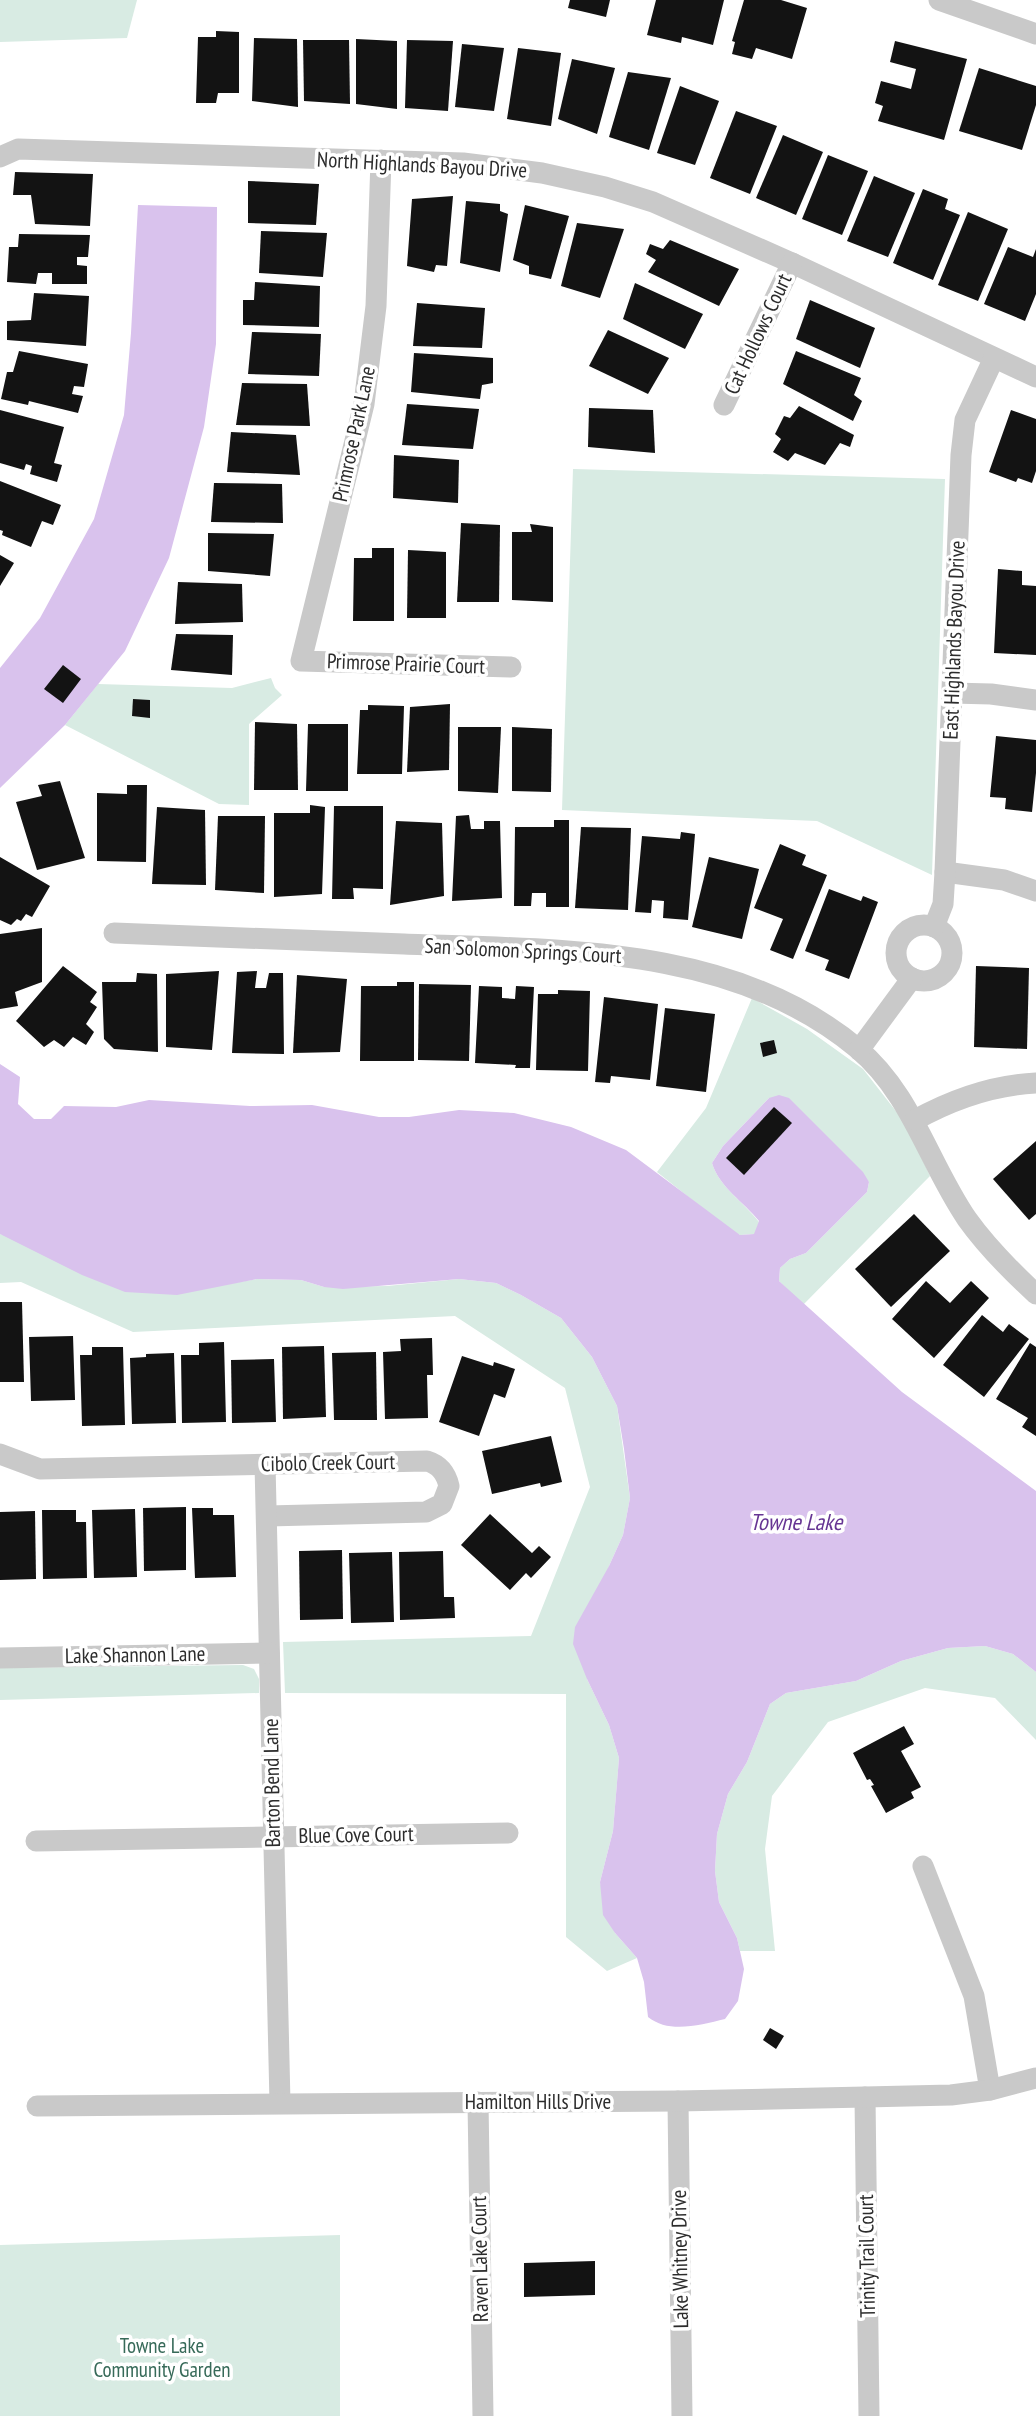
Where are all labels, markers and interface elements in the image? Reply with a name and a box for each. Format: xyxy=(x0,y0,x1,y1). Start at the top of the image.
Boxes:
street label: North Highlands Bayou Drive xyxy=(316,146,528,183)
street label: Cat Hollows Court xyxy=(718,269,797,398)
street label: Primrose Park Lane xyxy=(326,364,381,504)
street label: East Highlands Bayou Drive xyxy=(937,540,970,740)
street label: Primrose Prairie Court xyxy=(326,647,486,680)
street label: San Solomon Springs Court xyxy=(424,932,622,969)
street label: Cibolo Creek Court xyxy=(261,1448,396,1477)
water label: Towne Lake xyxy=(750,1507,844,1536)
street label: Lake Shannon Lane xyxy=(65,1640,205,1669)
street label: Barton Bend Lane xyxy=(257,1718,286,1848)
street label: Blue Cove Court xyxy=(298,1820,414,1849)
street label: Hamilton Hills Drive xyxy=(465,2088,611,2115)
street label: Lake Whitney Drive xyxy=(665,2189,694,2329)
street label: Trinity Trail Court xyxy=(852,2194,881,2318)
street label: Raven Lake Court xyxy=(465,2196,494,2322)
park label: Towne Lake Community Garden xyxy=(93,2332,231,2383)

